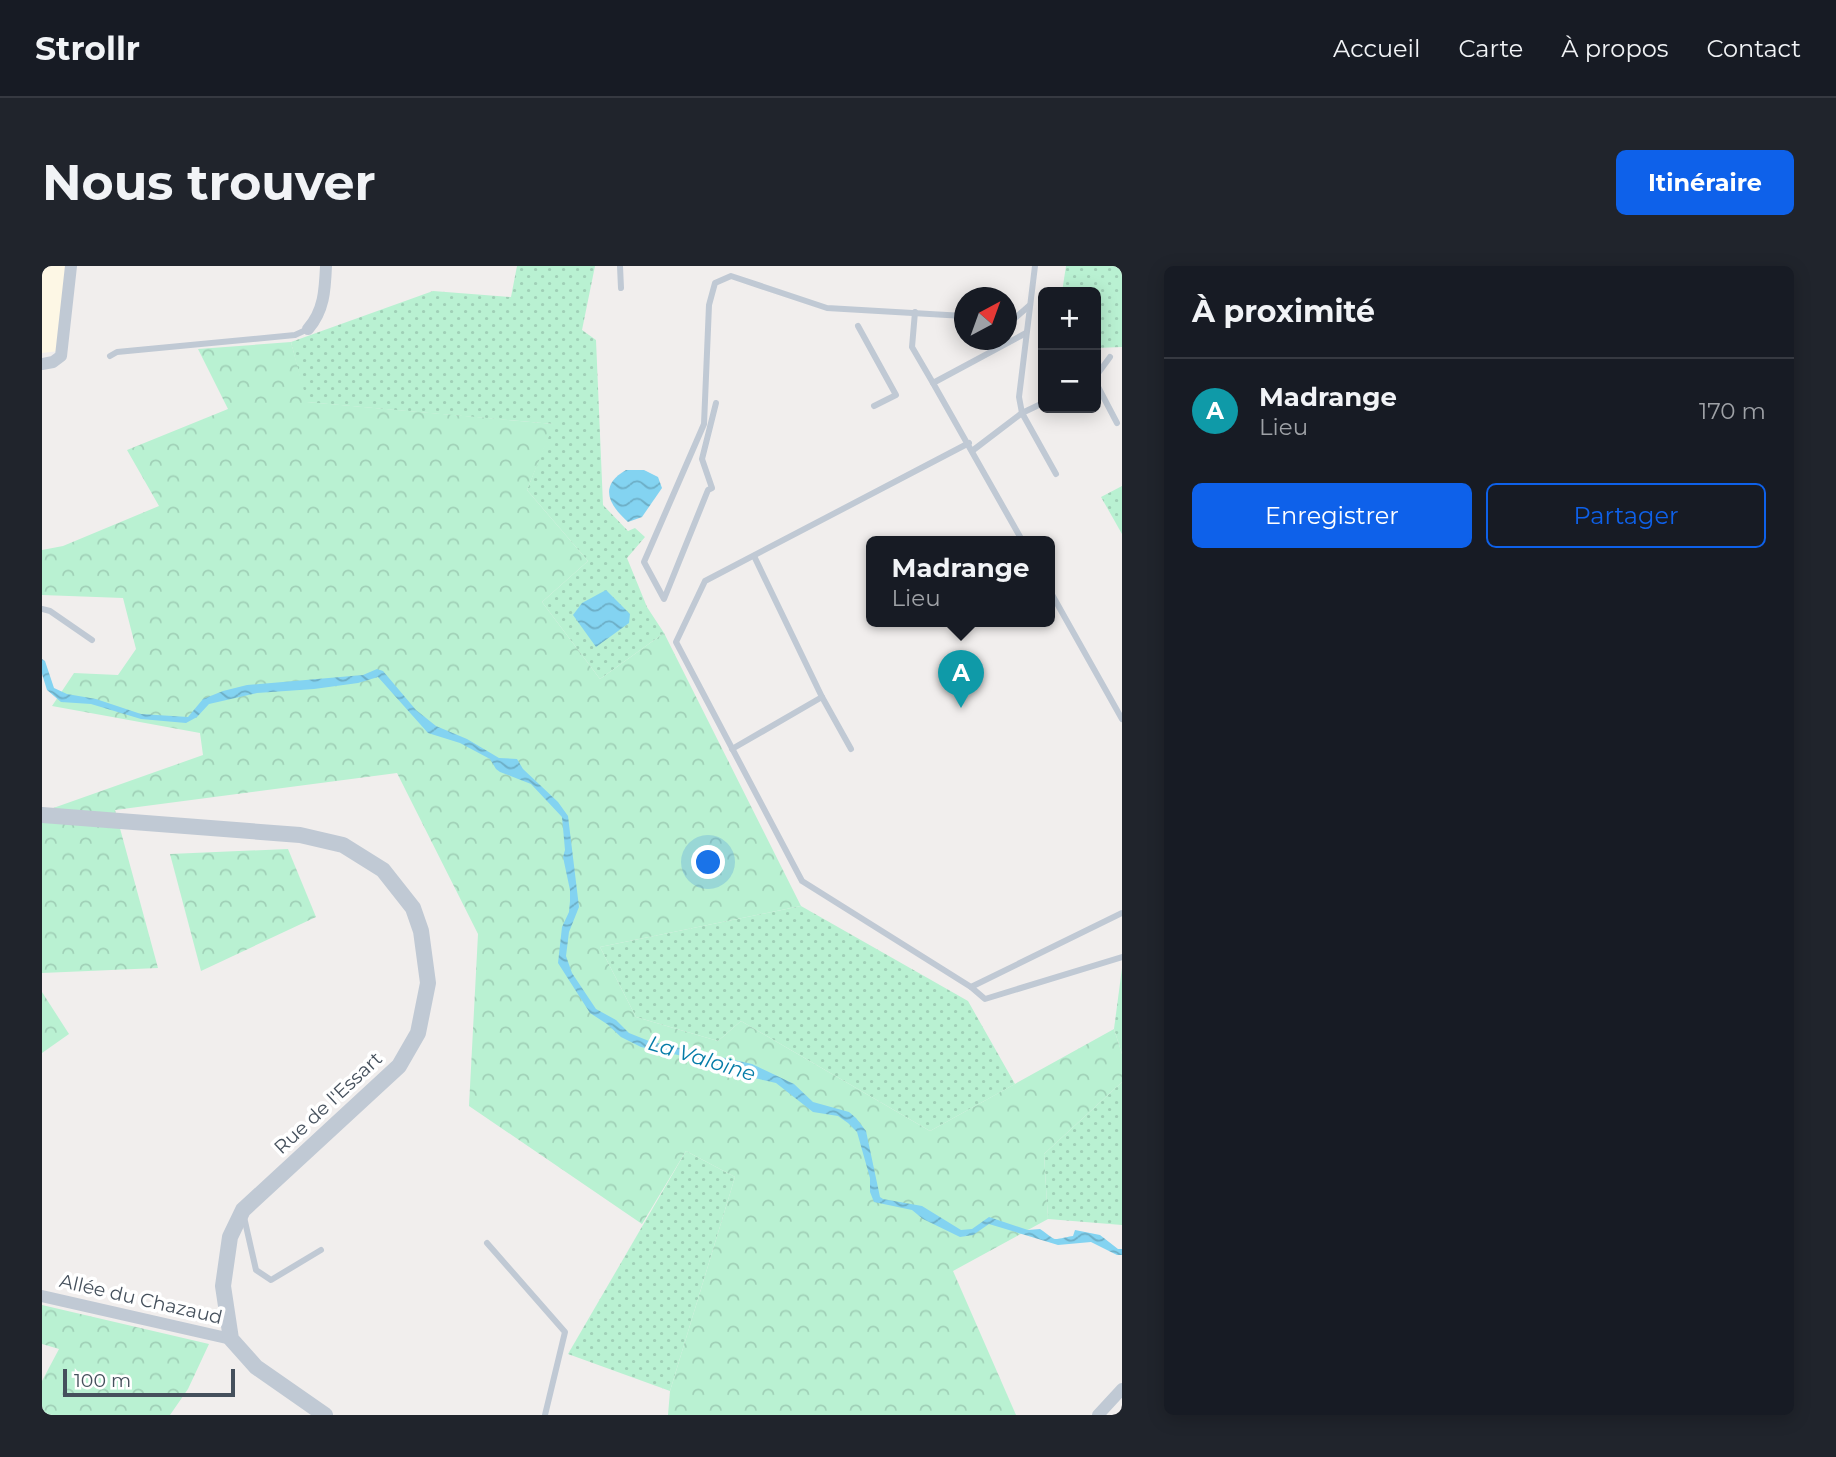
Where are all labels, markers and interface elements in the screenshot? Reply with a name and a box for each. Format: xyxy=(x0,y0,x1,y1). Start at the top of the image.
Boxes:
text: Strollr xyxy=(35,28,140,68)
text: Accueil xyxy=(1333,34,1420,63)
text: Carte xyxy=(1458,34,1523,63)
text: À propos xyxy=(1561,34,1668,63)
text: Contact xyxy=(1706,34,1801,63)
button: Itinéraire xyxy=(1616,150,1794,215)
text: Nous trouver xyxy=(42,153,376,212)
north arrow xyxy=(954,287,1017,350)
map controls xyxy=(1038,287,1101,413)
button: + xyxy=(1038,287,1101,350)
text: À proximité xyxy=(1192,293,1375,330)
button: − xyxy=(1038,350,1101,413)
text: Madrange xyxy=(1259,381,1397,413)
text: A xyxy=(1206,397,1224,425)
text: 170 m xyxy=(1699,397,1766,425)
text: Lieu xyxy=(1259,413,1308,441)
button: Enregistrer xyxy=(1192,483,1472,548)
button: Partager xyxy=(1486,483,1766,548)
popup xyxy=(866,536,1055,627)
text: Madrange xyxy=(892,552,1029,584)
text: Lieu xyxy=(892,584,941,612)
pin: A xyxy=(938,650,984,708)
your location xyxy=(691,845,725,879)
water label: La Valoine xyxy=(645,1030,759,1086)
street label: Rue de l'Essart xyxy=(269,1047,387,1159)
street label: Allée du Chazaud xyxy=(57,1269,225,1329)
scale bar xyxy=(63,1366,234,1398)
text: 100 m xyxy=(74,1369,131,1392)

